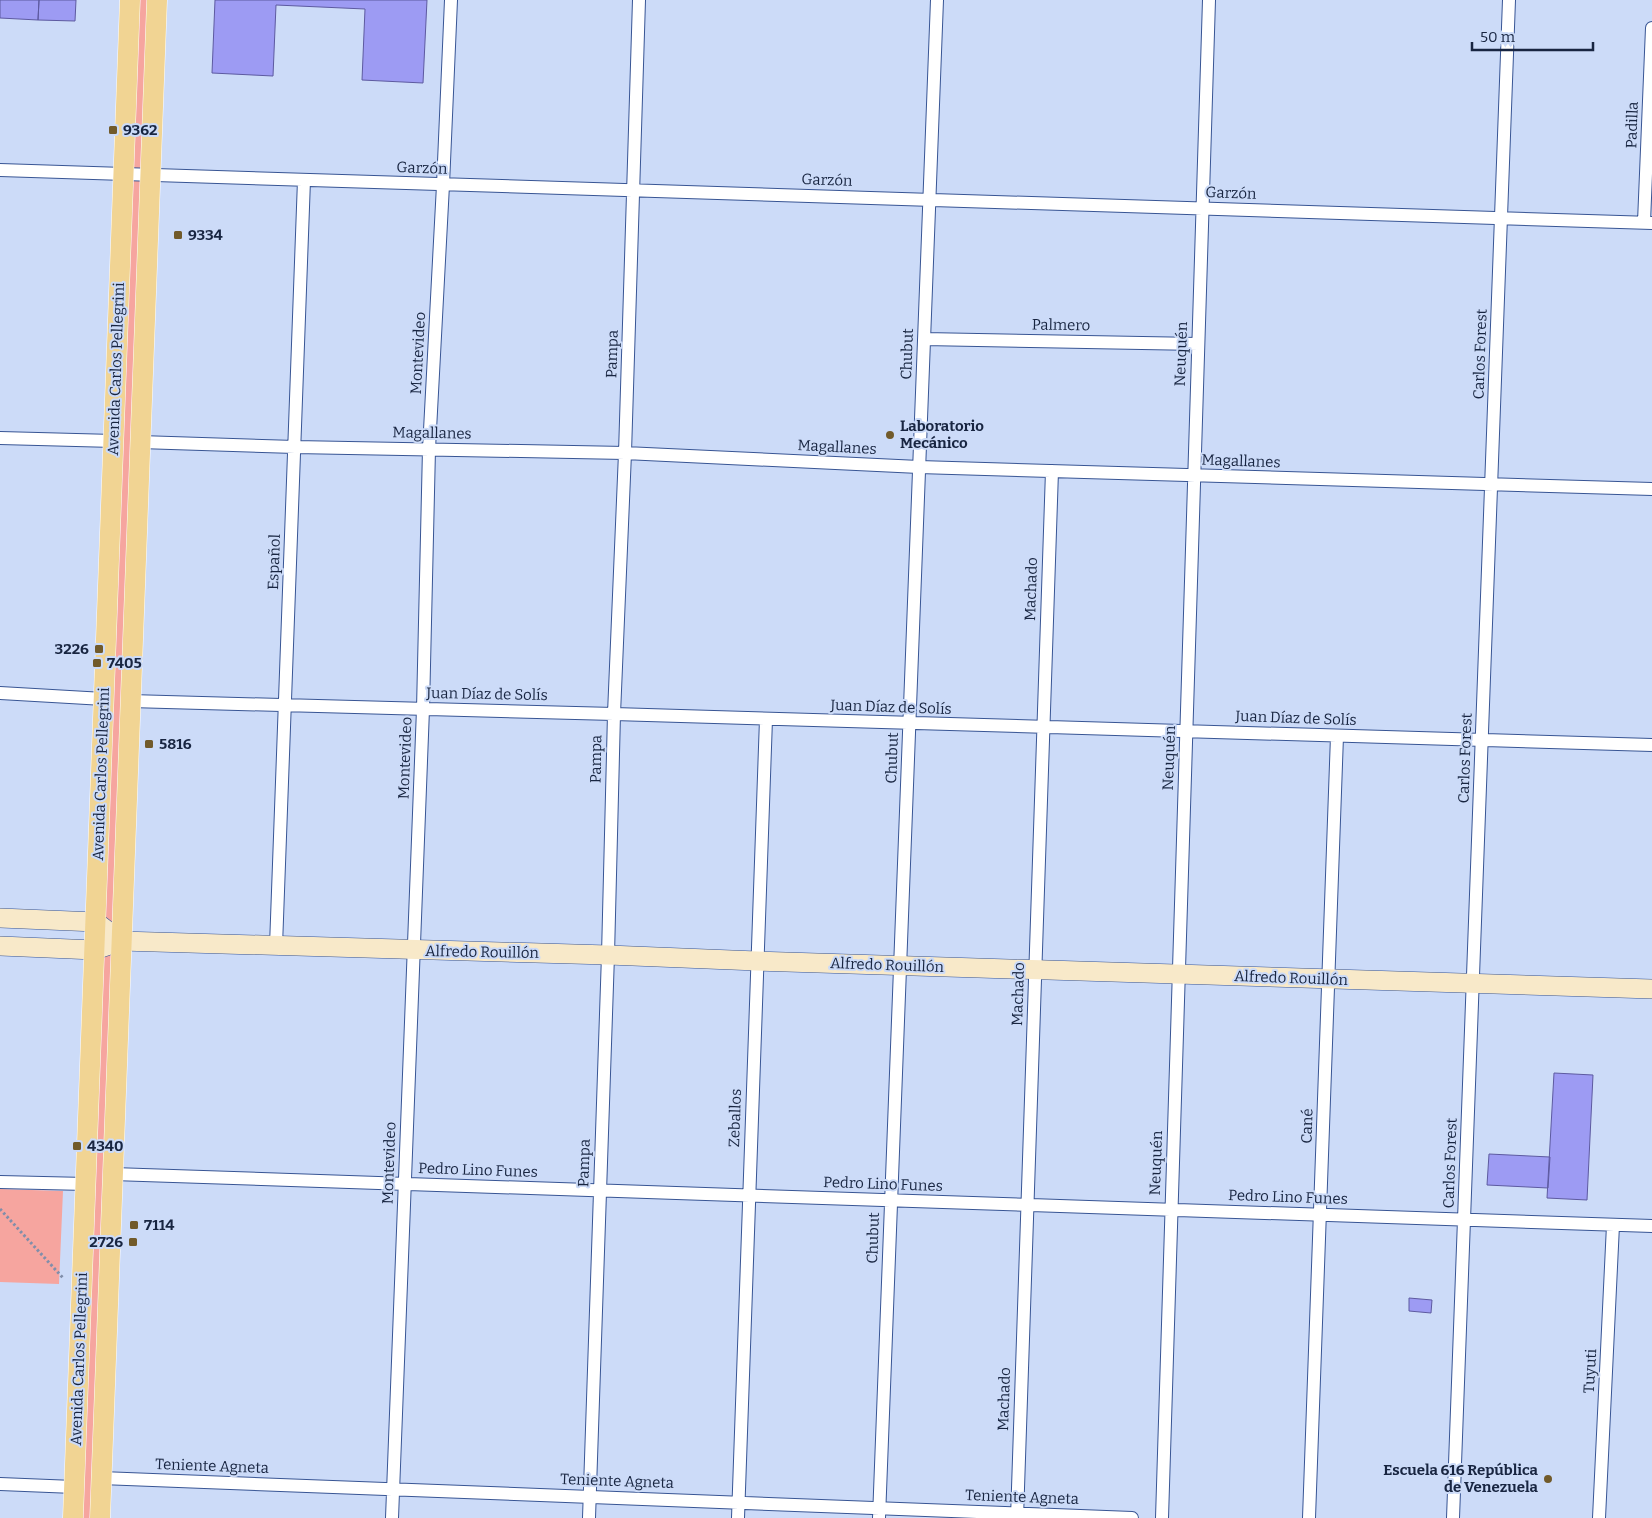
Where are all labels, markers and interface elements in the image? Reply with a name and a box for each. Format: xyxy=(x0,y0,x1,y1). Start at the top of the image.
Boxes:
scale bar xyxy=(1472,20,1593,52)
text: 50 m xyxy=(1480,28,1516,46)
street label: Padilla xyxy=(1622,101,1642,149)
place label: 9362 xyxy=(123,121,157,139)
marker: 9362 xyxy=(107,124,119,136)
street label: Garzón xyxy=(396,158,448,178)
street label: Garzón xyxy=(801,170,853,190)
street label: Garzón xyxy=(1205,183,1257,203)
place label: 9334 xyxy=(188,226,223,244)
marker: 9334 xyxy=(172,229,184,241)
street label: Avenida Carlos Pellegrini xyxy=(104,281,128,456)
street label: Carlos Forest xyxy=(1469,308,1491,400)
street label: Montevideo xyxy=(407,311,429,395)
street label: Palmero xyxy=(1032,315,1090,335)
street label: Neuquén xyxy=(1171,321,1191,387)
street label: Chubut xyxy=(897,327,917,380)
street label: Pampa xyxy=(602,330,622,378)
place label: Laboratorio Mecánico xyxy=(900,417,984,452)
street label: Magallanes xyxy=(392,423,472,443)
marker: Laboratorio Mecánico xyxy=(884,429,896,441)
street label: Magallanes xyxy=(797,436,877,458)
street label: Magallanes xyxy=(1201,451,1281,471)
street label: Español xyxy=(264,534,284,590)
street label: Machado xyxy=(1021,557,1041,621)
place label: 3226 xyxy=(55,640,89,658)
marker: 3226 xyxy=(93,643,105,655)
place label: 7405 xyxy=(107,654,142,672)
marker: 7405 xyxy=(91,657,103,669)
street label: Juan Díaz de Solís xyxy=(425,684,548,704)
street label: Avenida Carlos Pellegrini xyxy=(89,686,113,861)
street label: Juan Díaz de Solís xyxy=(829,696,952,718)
street label: Juan Díaz de Solís xyxy=(1234,707,1357,729)
street label: Carlos Forest xyxy=(1454,712,1476,804)
street label: Montevideo xyxy=(395,717,415,799)
street label: Neuquén xyxy=(1159,725,1179,791)
street label: Chubut xyxy=(882,731,902,784)
place label: 5816 xyxy=(159,735,192,753)
street label: Pampa xyxy=(587,735,605,783)
marker: 5816 xyxy=(143,738,155,750)
street label: Alfredo Rouillón xyxy=(425,942,540,962)
street label: Alfredo Rouillón xyxy=(830,954,945,976)
street label: Machado xyxy=(1008,962,1028,1026)
street label: Alfredo Rouillón xyxy=(1234,967,1349,989)
street label: Zeballos xyxy=(725,1088,745,1148)
street label: Cané xyxy=(1297,1108,1317,1144)
street label: Carlos Forest xyxy=(1439,1117,1461,1209)
street label: Montevideo xyxy=(379,1122,399,1204)
street label: Neuquén xyxy=(1146,1130,1166,1196)
place label: 4340 xyxy=(87,1137,123,1155)
street label: Pampa xyxy=(574,1139,594,1187)
marker: 4340 xyxy=(71,1140,83,1152)
street label: Pedro Lino Funes xyxy=(418,1159,538,1181)
street label: Pedro Lino Funes xyxy=(823,1173,943,1195)
street label: Pedro Lino Funes xyxy=(1228,1186,1348,1208)
street label: Chubut xyxy=(863,1211,883,1264)
place label: 7114 xyxy=(144,1216,174,1234)
marker: 7114 xyxy=(128,1219,140,1231)
place label: 2726 xyxy=(89,1233,123,1251)
marker: 2726 xyxy=(127,1236,139,1248)
street label: Avenida Carlos Pellegrini xyxy=(67,1271,91,1446)
street label: Tuyuti xyxy=(1580,1348,1600,1394)
street label: Machado xyxy=(994,1367,1014,1431)
street label: Teniente Agneta xyxy=(155,1455,269,1477)
place label: Escuela 616 República de Venezuela xyxy=(1383,1461,1539,1496)
street label: Teniente Agneta xyxy=(560,1470,674,1492)
marker: Escuela 616 República de Venezuela xyxy=(1542,1473,1554,1485)
street label: Teniente Agneta xyxy=(965,1486,1079,1508)

